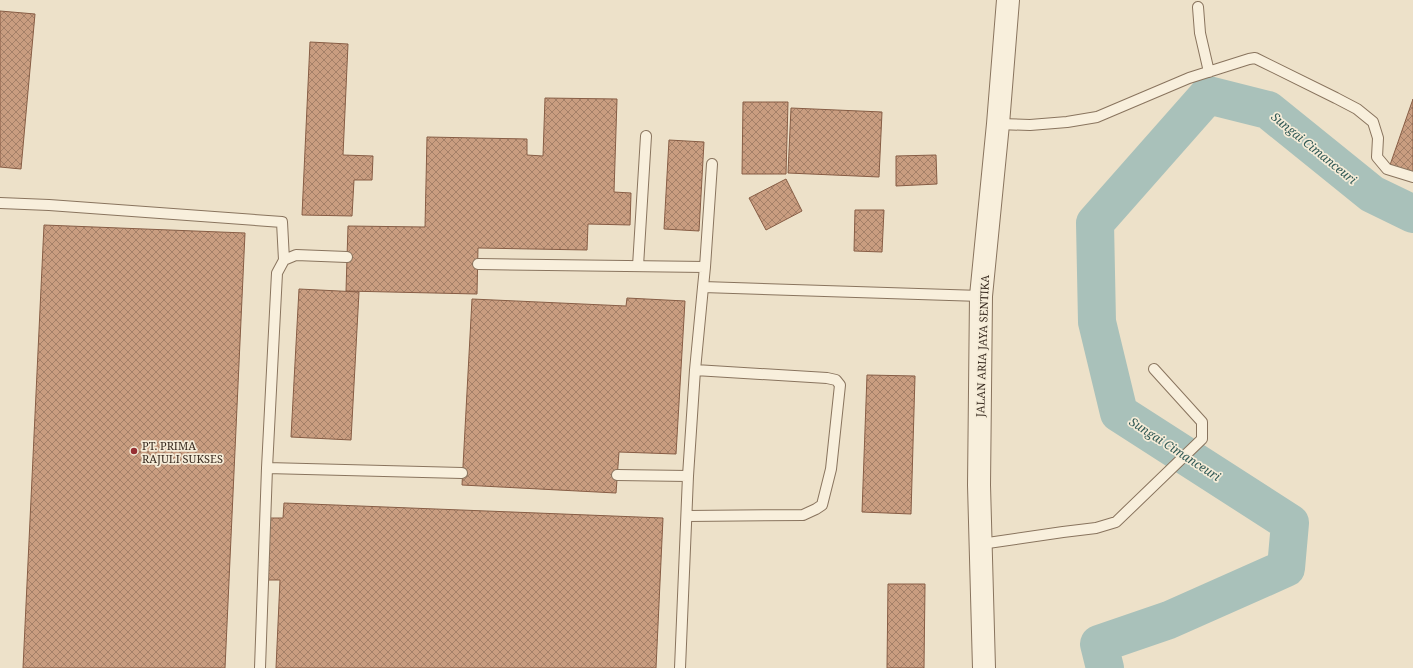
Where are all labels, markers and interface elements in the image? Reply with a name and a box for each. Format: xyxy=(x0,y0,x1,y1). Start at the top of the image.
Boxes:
water label: Sungai Cimanceuri xyxy=(1268,108,1361,188)
street label: JALAN ARIA JAYA SENTIKA xyxy=(972,274,992,418)
water label: Sungai Cimanceuri xyxy=(1126,413,1224,485)
place label: PT. PRIMA RAJULI SUKSES xyxy=(142,438,223,466)
marker: PT. PRIMA RAJULI SUKSES xyxy=(129,446,139,456)

